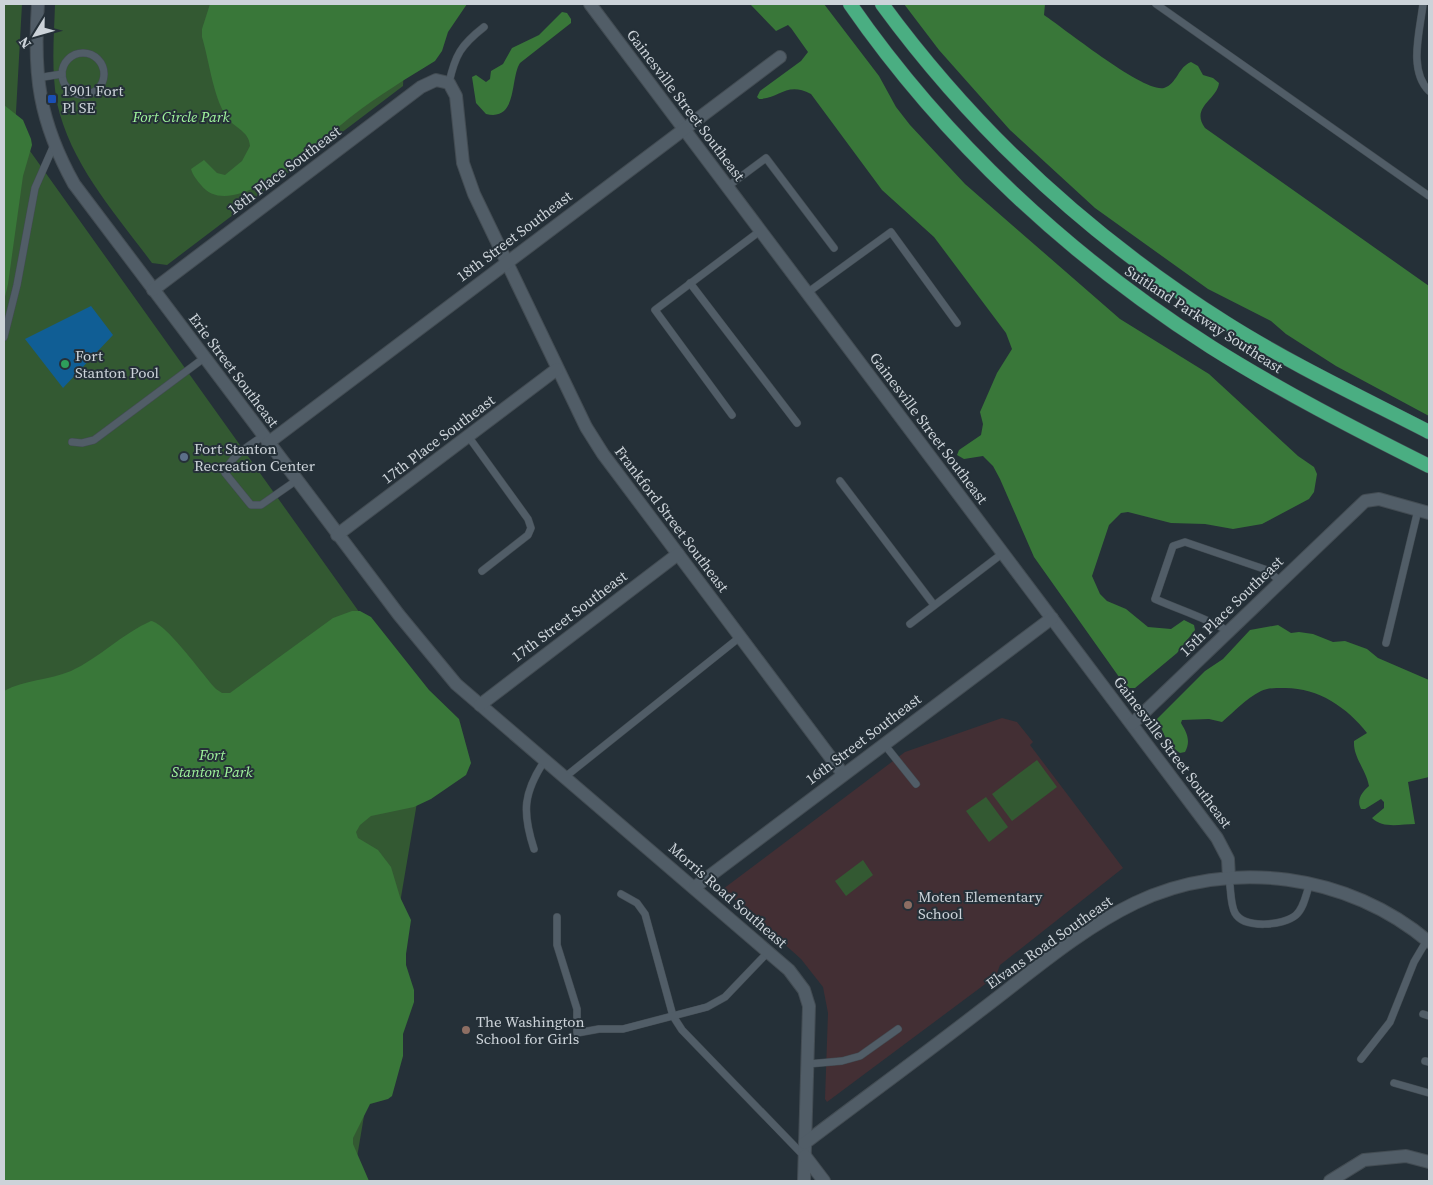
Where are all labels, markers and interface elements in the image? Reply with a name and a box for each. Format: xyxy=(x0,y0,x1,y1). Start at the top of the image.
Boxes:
north arrow xyxy=(10,10,60,60)
street label: Gainesville Street Southeast xyxy=(622,25,750,185)
text: N xyxy=(14,33,36,53)
place label: 1901 Fort Pl SE xyxy=(62,80,123,118)
marker: 1901 Fort Pl SE xyxy=(46,93,58,105)
park label: Fort Circle Park xyxy=(131,106,230,127)
street label: 18th Place Southeast xyxy=(223,120,345,219)
street label: 18th Street Southeast xyxy=(452,186,576,286)
street label: Suitland Parkway Southeast xyxy=(1121,260,1287,378)
street label: Erie Street Southeast xyxy=(184,308,284,432)
place label: Fort Stanton Pool xyxy=(75,345,160,383)
street label: Gainesville Street Southeast xyxy=(865,348,993,508)
marker: Fort Stanton Pool xyxy=(59,358,71,370)
street label: 17th Place Southeast xyxy=(377,389,499,488)
place label: Fort Stanton Recreation Center xyxy=(194,438,316,476)
street label: Frankford Street Southeast xyxy=(610,442,734,597)
marker: Fort Stanton Recreation Center xyxy=(178,451,190,463)
street label: 15th Place Southeast xyxy=(1175,551,1288,661)
street label: 17th Street Southeast xyxy=(507,566,631,666)
street label: Gainesville Street Southeast xyxy=(1109,672,1237,832)
street label: 16th Street Southeast xyxy=(801,689,925,789)
park label: Fort Stanton Park xyxy=(171,744,253,782)
street label: Morris Road Southeast xyxy=(664,838,792,953)
place label: Moten Elementary School xyxy=(918,886,1043,924)
street label: Elvans Road Southeast xyxy=(982,890,1116,994)
marker: Moten Elementary School xyxy=(902,899,914,911)
place label: The Washington School for Girls xyxy=(476,1011,585,1049)
marker: The Washington School for Girls xyxy=(460,1024,472,1036)

